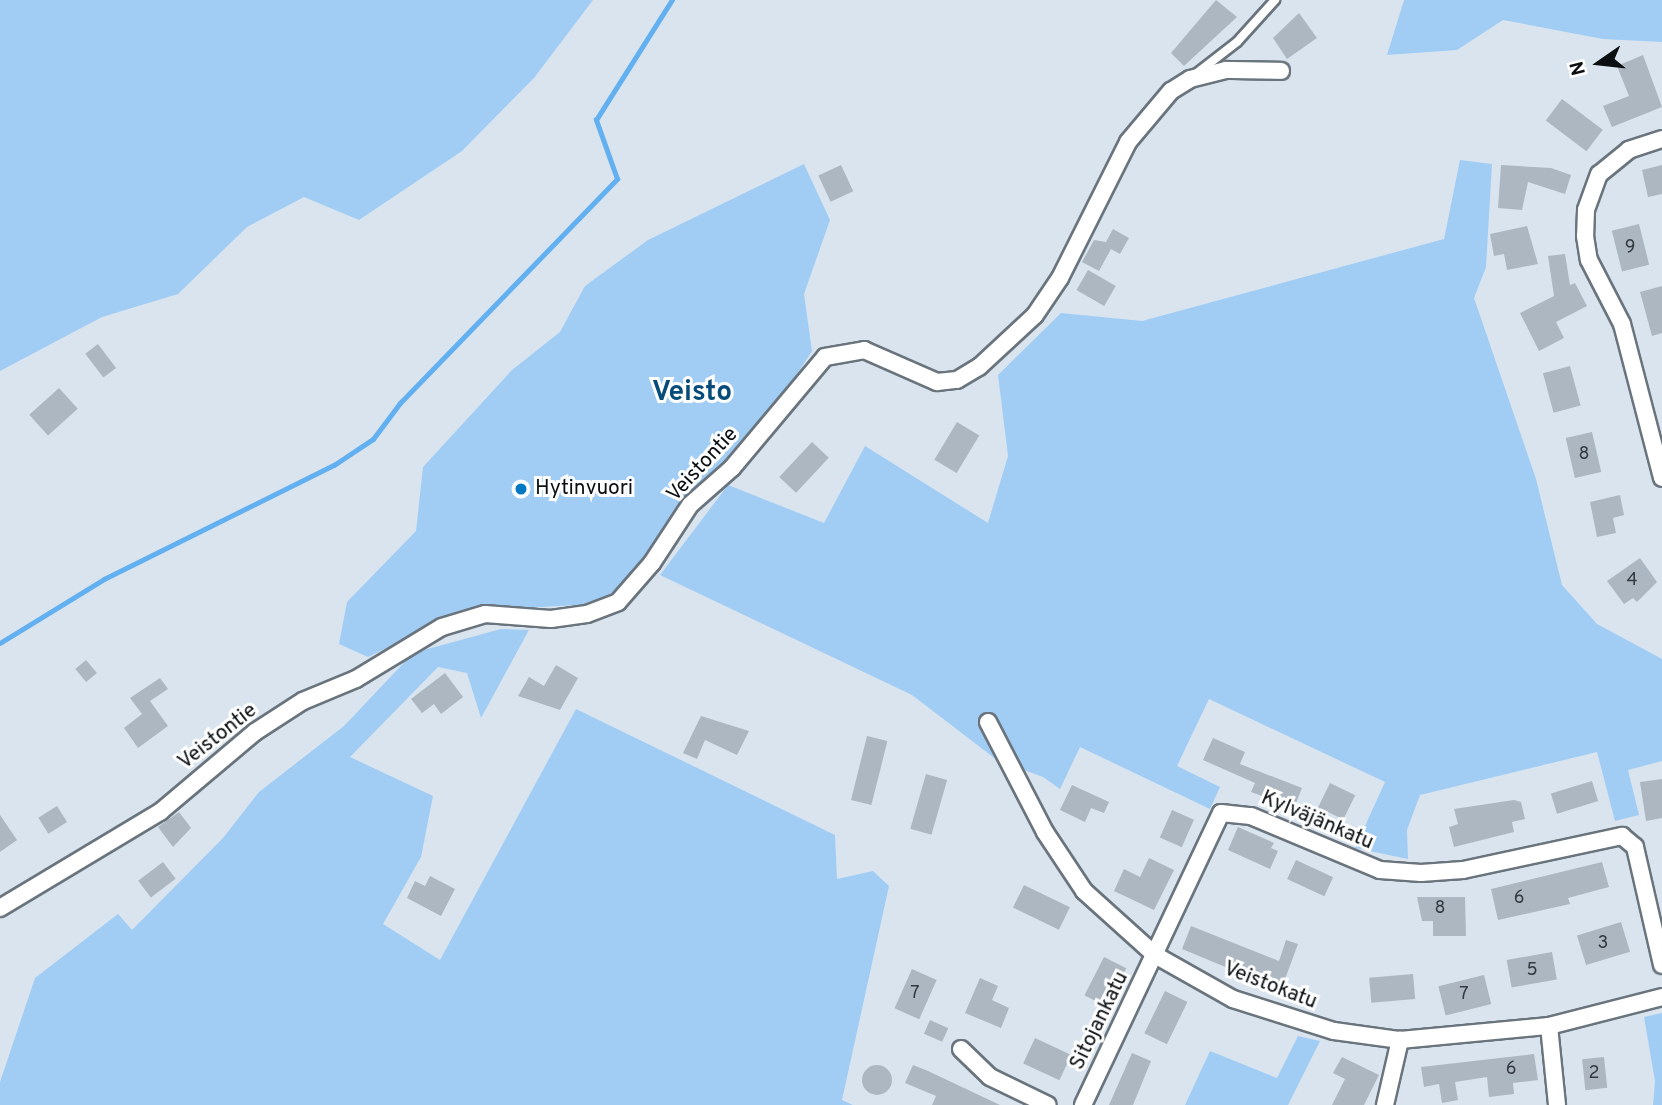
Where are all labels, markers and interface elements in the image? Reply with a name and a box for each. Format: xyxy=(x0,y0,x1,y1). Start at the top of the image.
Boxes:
north arrow xyxy=(1564,28,1634,98)
text: N xyxy=(1565,59,1592,78)
house number: 9 xyxy=(1625,237,1635,259)
district label: Veisto xyxy=(652,376,732,410)
street label: Veistontie xyxy=(662,422,744,508)
house number: 8 xyxy=(1579,444,1589,466)
place label: Hytinvuori xyxy=(535,476,633,502)
marker: Hytinvuori xyxy=(513,481,529,497)
house number: 4 xyxy=(1626,570,1638,592)
street label: Veistontie xyxy=(174,698,262,776)
street label: Kylväjänkatu xyxy=(1257,786,1377,856)
house number: 6 xyxy=(1514,888,1524,910)
house number: 8 xyxy=(1435,898,1445,920)
house number: 3 xyxy=(1598,933,1608,955)
street label: Veistokatu xyxy=(1220,957,1320,1015)
house number: 5 xyxy=(1526,960,1538,982)
street label: Sitojankatu xyxy=(1065,968,1135,1074)
house number: 7 xyxy=(910,983,920,1005)
house number: 7 xyxy=(1459,984,1469,1006)
house number: 6 xyxy=(1506,1059,1516,1081)
house number: 2 xyxy=(1588,1063,1600,1085)

